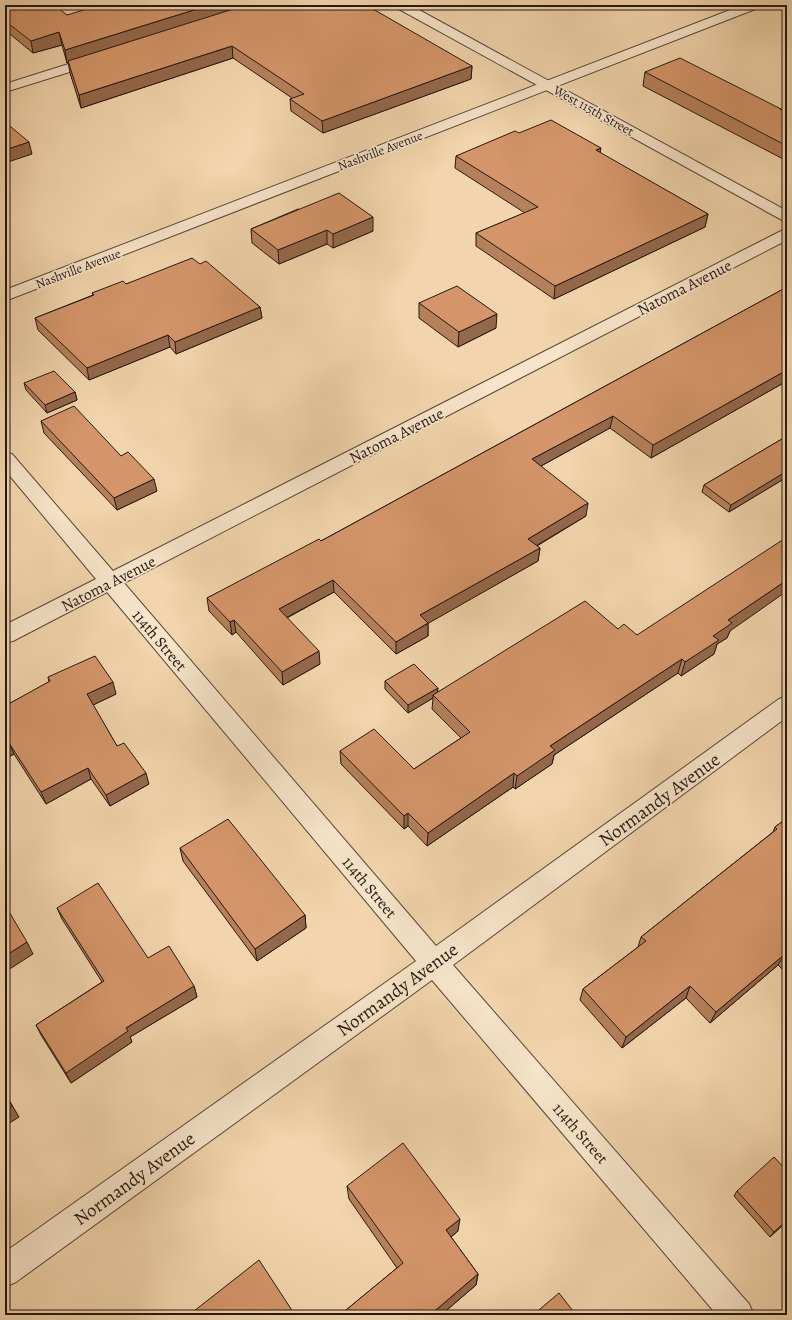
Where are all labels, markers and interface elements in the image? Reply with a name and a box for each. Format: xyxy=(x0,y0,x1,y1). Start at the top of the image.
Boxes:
street label: West 115th Street xyxy=(550,81,638,140)
street label: Nashville Avenue xyxy=(335,126,425,175)
street label: Nashville Avenue xyxy=(33,244,123,293)
street label: Natoma Avenue xyxy=(633,255,736,321)
street label: Natoma Avenue xyxy=(345,403,448,469)
street label: Natoma Avenue xyxy=(57,551,160,617)
street label: 114th Street xyxy=(127,605,192,676)
street label: Normandy Avenue xyxy=(594,747,726,853)
street label: 114th Street xyxy=(337,852,402,923)
street label: Normandy Avenue xyxy=(332,937,464,1043)
street label: 114th Street xyxy=(547,1098,613,1169)
street label: Normandy Avenue xyxy=(69,1126,201,1232)

